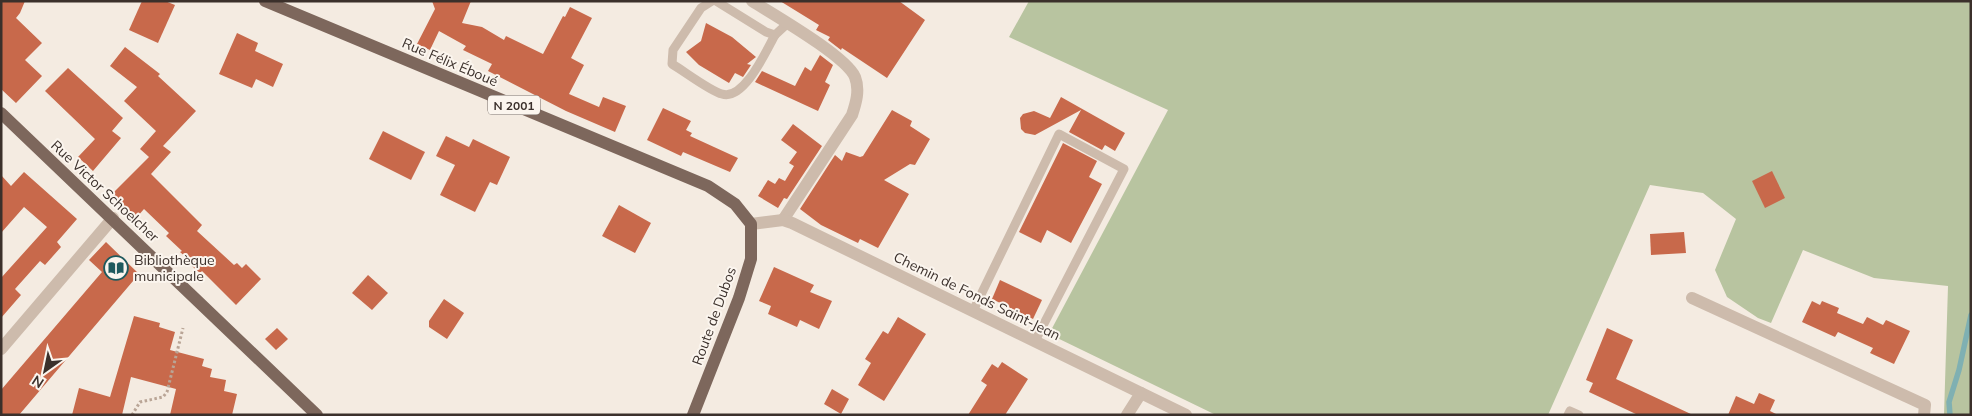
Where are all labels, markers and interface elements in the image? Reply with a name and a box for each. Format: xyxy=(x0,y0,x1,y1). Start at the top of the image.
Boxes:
street label: Rue Félix Éboué xyxy=(399,34,501,90)
road number: N 2001 xyxy=(488,96,540,114)
street label: Rue Victor Schoelcher xyxy=(47,136,163,246)
street label: Chemin de Fonds Saint-Jean xyxy=(891,248,1063,344)
place label: Bibliothèque municipale xyxy=(134,251,215,285)
library icon: Bibliothèque municipale xyxy=(103,255,129,281)
street label: Route de Dubos xyxy=(688,264,740,368)
north arrow xyxy=(20,346,70,396)
text: N xyxy=(29,371,47,392)

